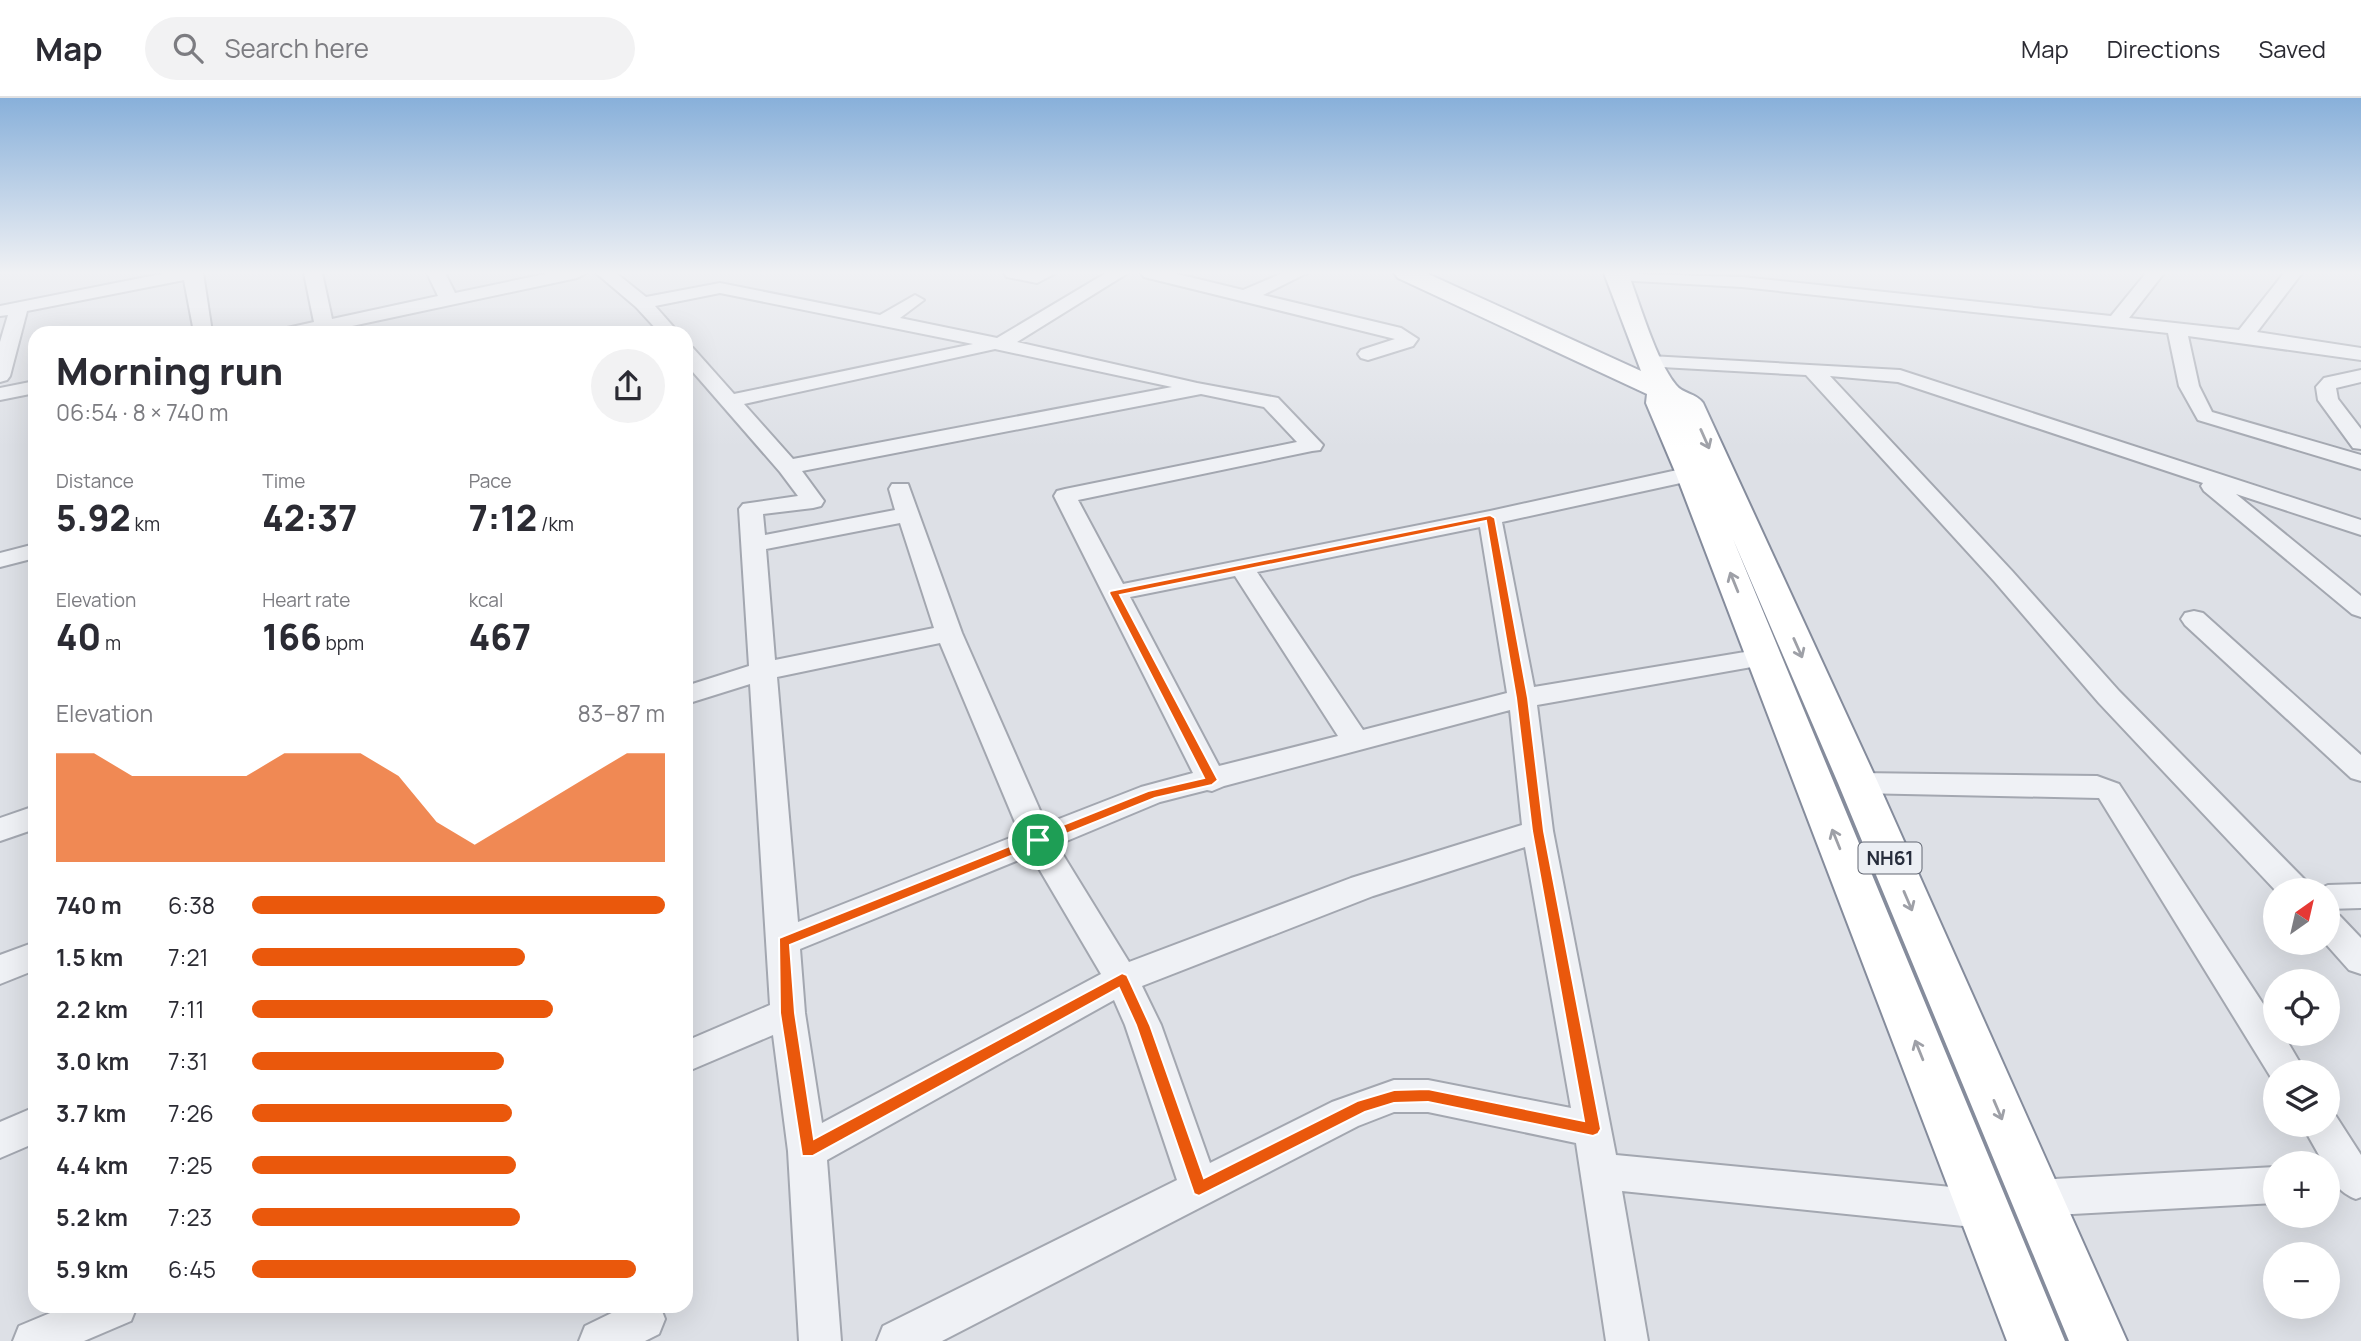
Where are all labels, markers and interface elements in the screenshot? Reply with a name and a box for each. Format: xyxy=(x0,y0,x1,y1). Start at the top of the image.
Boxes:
search box xyxy=(145,17,635,80)
text: Map xyxy=(35,26,103,71)
icon: search xyxy=(169,29,207,67)
text: Search here xyxy=(225,30,369,66)
text: Map xyxy=(2021,32,2069,65)
text: Directions xyxy=(2107,32,2220,65)
text: Saved xyxy=(2258,32,2326,65)
text: Morning run xyxy=(56,344,283,396)
button: share xyxy=(591,349,665,423)
text: 06:54 · 8 × 740 m xyxy=(56,396,229,428)
one-way arrow xyxy=(1700,428,1713,450)
text: Distance xyxy=(56,468,134,494)
text: Time xyxy=(262,468,305,494)
text: Pace xyxy=(469,468,512,494)
text: 5.92 xyxy=(56,494,131,542)
text: 42:37 xyxy=(262,494,357,542)
text: 7:12 xyxy=(469,494,537,542)
text: km xyxy=(131,511,160,537)
text: /km xyxy=(537,511,574,537)
one-way arrow xyxy=(1726,571,1739,593)
text: Elevation xyxy=(56,587,136,613)
text: Heart rate xyxy=(262,587,350,613)
text: kcal xyxy=(469,587,503,613)
text: 40 xyxy=(56,613,101,661)
text: 166 xyxy=(262,613,322,661)
text: 467 xyxy=(469,613,531,661)
text: m xyxy=(101,630,121,656)
text: bpm xyxy=(322,630,364,656)
one-way arrow xyxy=(1792,636,1805,658)
text: Elevation xyxy=(56,697,153,729)
text: 83–87 m xyxy=(578,697,665,729)
pin xyxy=(1008,810,1068,870)
icon: arrive xyxy=(1019,821,1057,859)
one-way arrow xyxy=(1828,828,1841,850)
road number: NH61 xyxy=(1858,842,1922,874)
north arrow xyxy=(2263,878,2340,956)
map controls xyxy=(2263,878,2340,1319)
text: 740 m xyxy=(56,889,122,921)
text: 6:38 xyxy=(168,889,215,921)
one-way arrow xyxy=(1902,890,1915,911)
text: 1.5 km xyxy=(56,941,123,973)
text: 7:21 xyxy=(168,941,209,973)
button: locate xyxy=(2263,969,2340,1046)
text: 2.2 km xyxy=(56,993,128,1025)
text: 7:11 xyxy=(168,993,204,1025)
one-way arrow xyxy=(1912,1040,1925,1062)
text: 3.0 km xyxy=(56,1045,129,1077)
text: 7:31 xyxy=(168,1045,208,1077)
button: layers xyxy=(2263,1060,2340,1137)
text: 3.7 km xyxy=(56,1097,126,1129)
text: 7:26 xyxy=(168,1097,214,1129)
one-way arrow xyxy=(1992,1099,2005,1120)
text: 4.4 km xyxy=(56,1149,128,1181)
text: 7:25 xyxy=(168,1149,213,1181)
button: + xyxy=(2263,1151,2340,1228)
text: 5.2 km xyxy=(56,1201,128,1233)
text: 7:23 xyxy=(168,1201,212,1233)
button: − xyxy=(2263,1242,2340,1319)
text: 5.9 km xyxy=(56,1253,128,1285)
text: 6:45 xyxy=(168,1253,216,1285)

